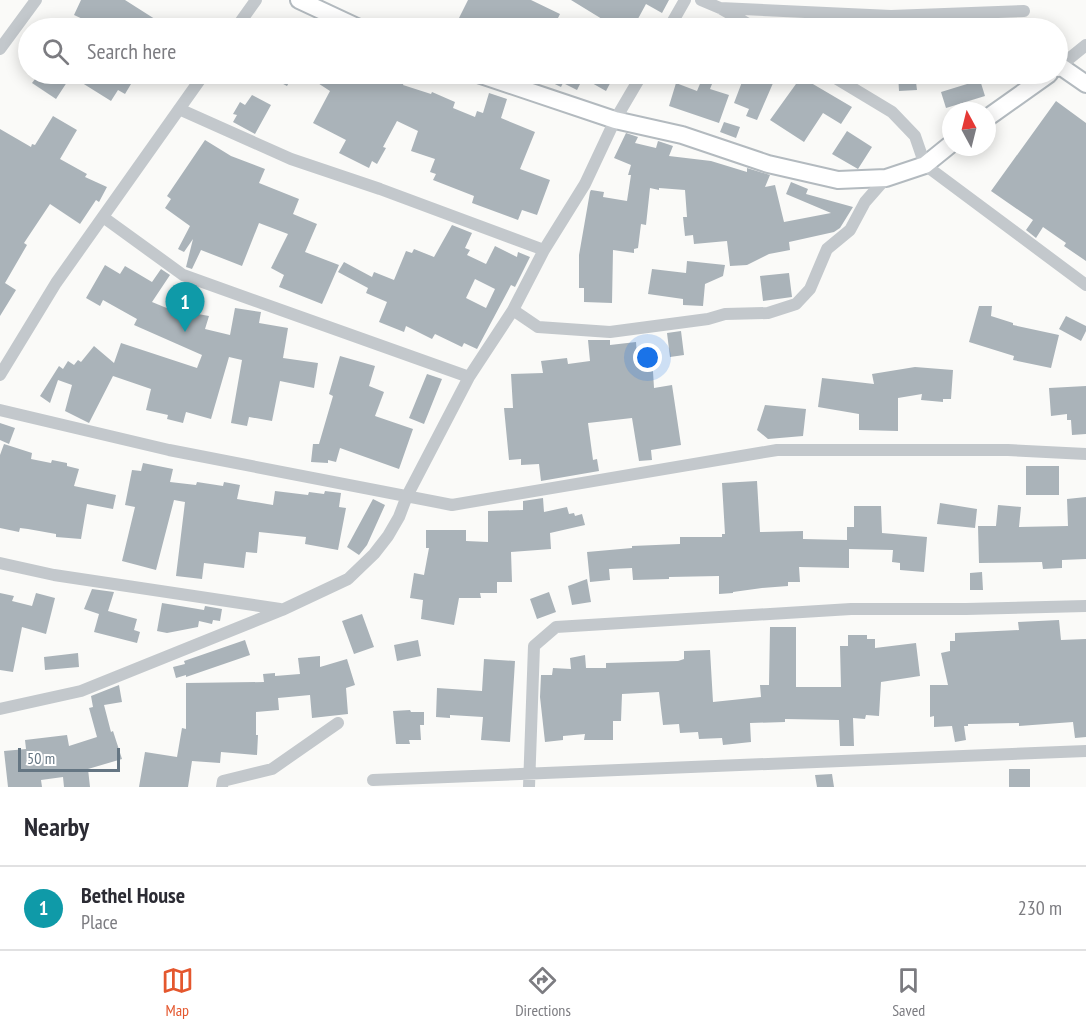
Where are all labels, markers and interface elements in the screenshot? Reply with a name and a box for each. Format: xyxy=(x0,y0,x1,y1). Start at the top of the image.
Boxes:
search box xyxy=(18,18,1068,84)
icon: search xyxy=(39,35,72,68)
text: Search here xyxy=(87,37,176,65)
north arrow xyxy=(942,102,996,156)
pin: 1 xyxy=(166,282,204,332)
your location xyxy=(633,343,662,372)
scale bar xyxy=(18,745,120,772)
text: 50 m xyxy=(27,748,55,768)
text: Nearby xyxy=(24,810,89,843)
text: Bethel House xyxy=(81,881,185,909)
text: 1 xyxy=(39,895,48,921)
text: 230 m xyxy=(1018,895,1062,921)
text: Place xyxy=(81,909,118,935)
tab: Map xyxy=(161,964,194,1020)
tab: Directions xyxy=(515,964,571,1020)
tab: Saved xyxy=(892,964,925,1020)

